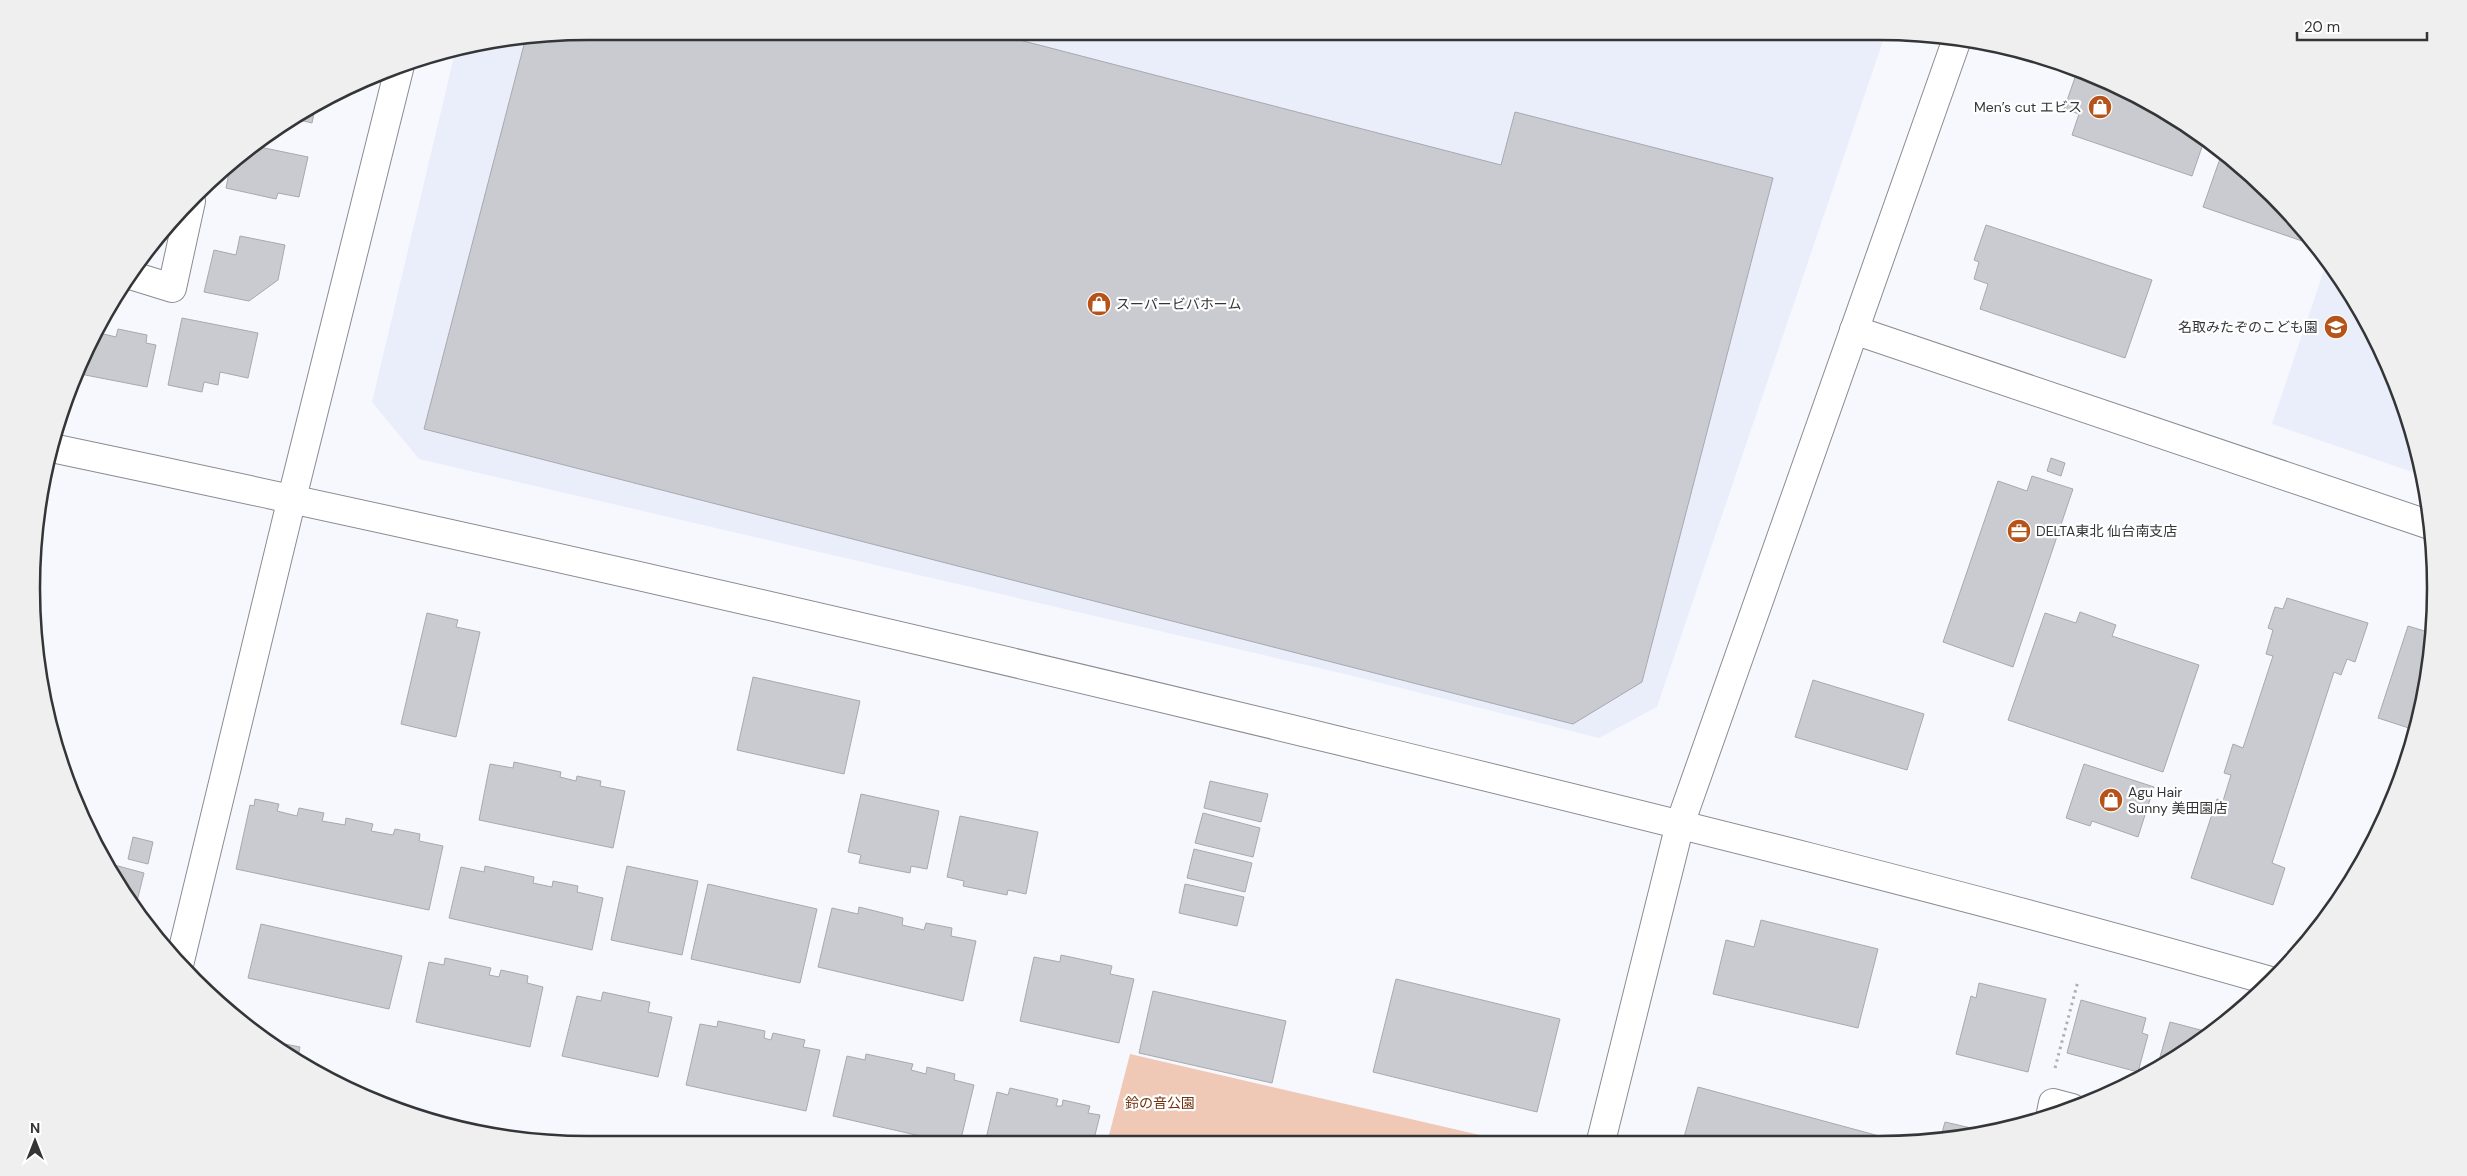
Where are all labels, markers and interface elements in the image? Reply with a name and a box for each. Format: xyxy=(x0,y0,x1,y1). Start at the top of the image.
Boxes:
scale bar xyxy=(2297,10,2427,42)
text: 20 m xyxy=(2304,17,2340,37)
shop icon: Men’s cut エビス xyxy=(2087,94,2113,120)
place label: Men’s cut エビス xyxy=(1974,98,2082,116)
shop icon: スーパービバホーム xyxy=(1086,291,1112,317)
place label: スーパービバホーム xyxy=(1116,295,1241,313)
school or university icon: 名取みたぞのこども園 xyxy=(2323,314,2349,340)
place label: 名取みたぞのこども園 xyxy=(2178,318,2318,336)
office icon: DELTA東北 仙台南支店 xyxy=(2006,518,2032,544)
place label: DELTA東北 仙台南支店 xyxy=(2036,522,2177,540)
place label: Agu Hair Sunny 美田園店 xyxy=(2128,783,2228,817)
shop icon: Agu Hair Sunny 美田園店 xyxy=(2098,787,2124,813)
park label: 鈴の音公園 xyxy=(1125,1094,1195,1112)
north arrow xyxy=(10,1116,60,1166)
text: N xyxy=(30,1119,40,1137)

